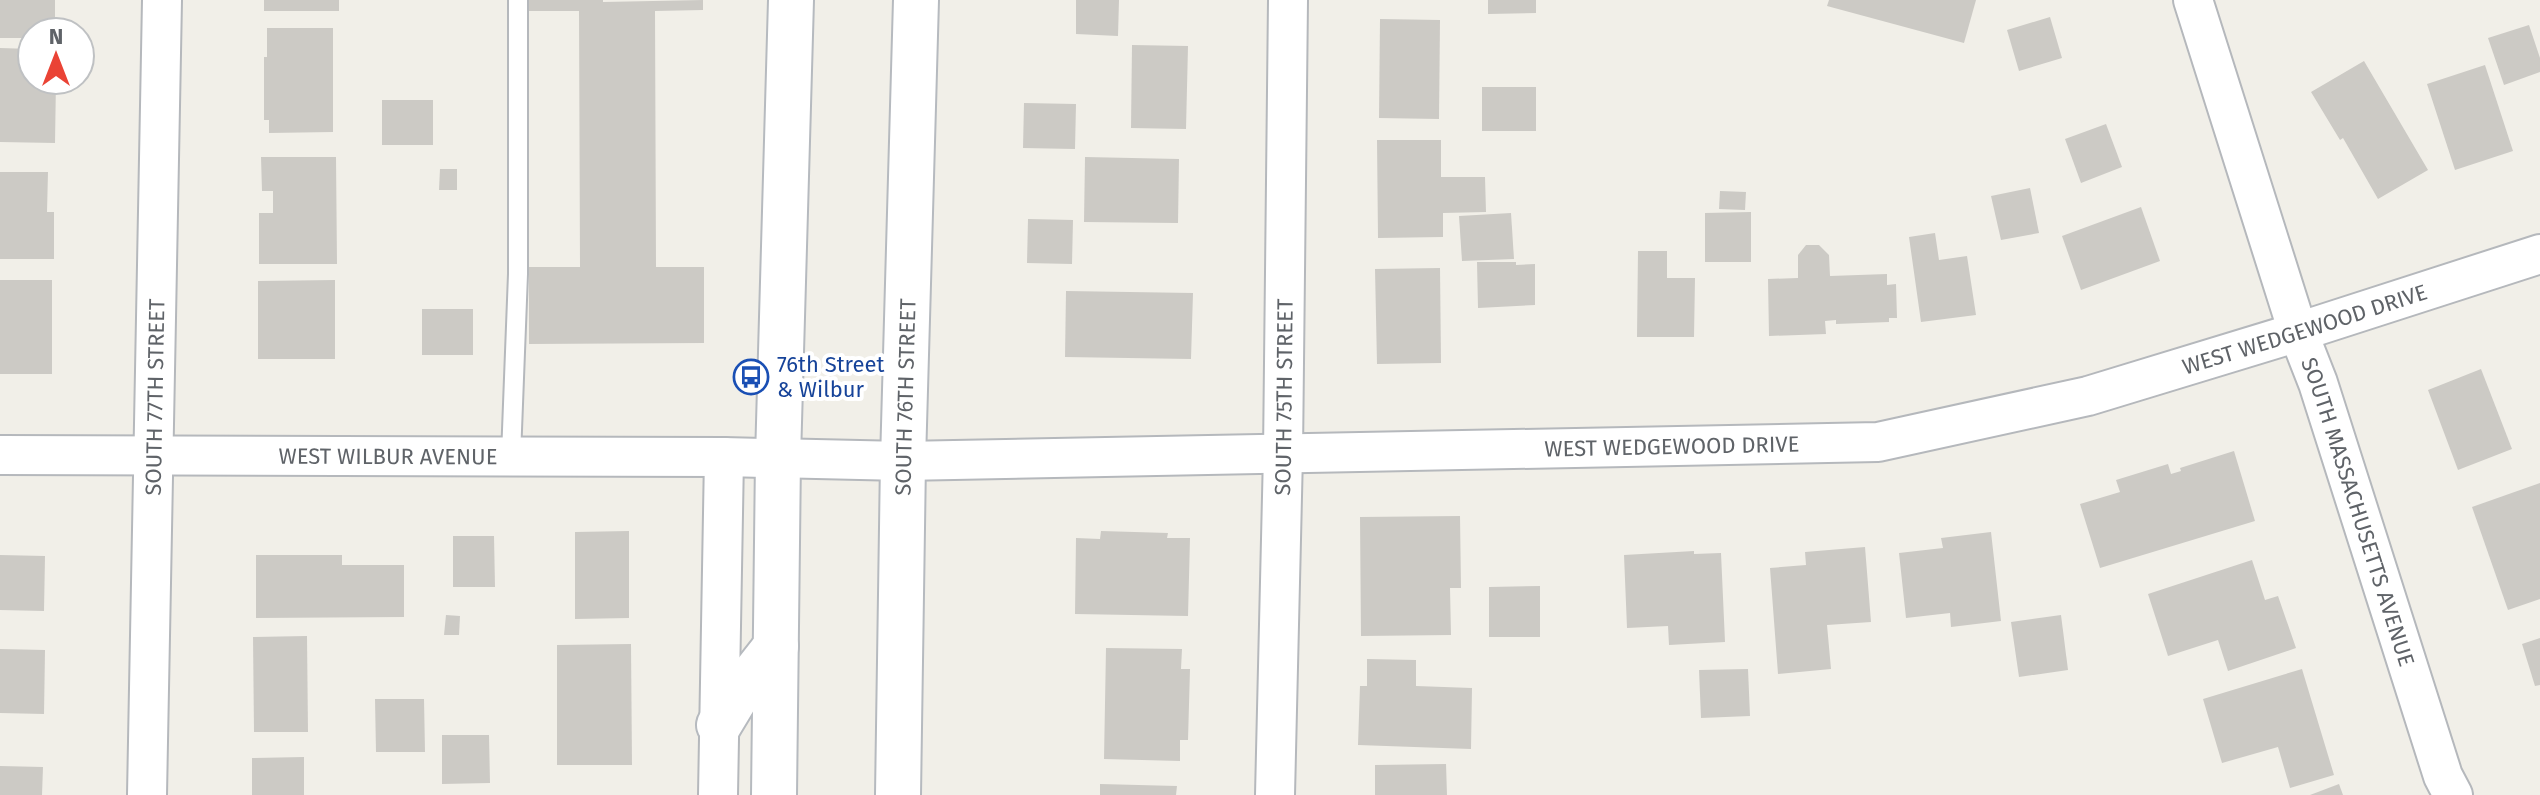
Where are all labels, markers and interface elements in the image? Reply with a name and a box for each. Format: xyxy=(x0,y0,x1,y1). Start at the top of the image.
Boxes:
north arrow xyxy=(16,16,96,96)
text: N xyxy=(49,23,63,50)
street label: WEST WEDGEWOOD DRIVE xyxy=(2179,278,2430,380)
street label: SOUTH 76TH STREET xyxy=(889,297,921,496)
street label: SOUTH 77TH STREET xyxy=(139,298,170,496)
street label: SOUTH 75TH STREET xyxy=(1269,298,1298,496)
place label: 76th Street & Wilbur xyxy=(777,351,884,403)
street label: SOUTH MASSACHUSETTS AVENUE xyxy=(2296,353,2421,670)
bus stop icon: 76th Street & Wilbur xyxy=(732,358,770,396)
street label: WEST WEDGEWOOD DRIVE xyxy=(1544,430,1800,462)
street label: WEST WILBUR AVENUE xyxy=(278,442,498,470)

